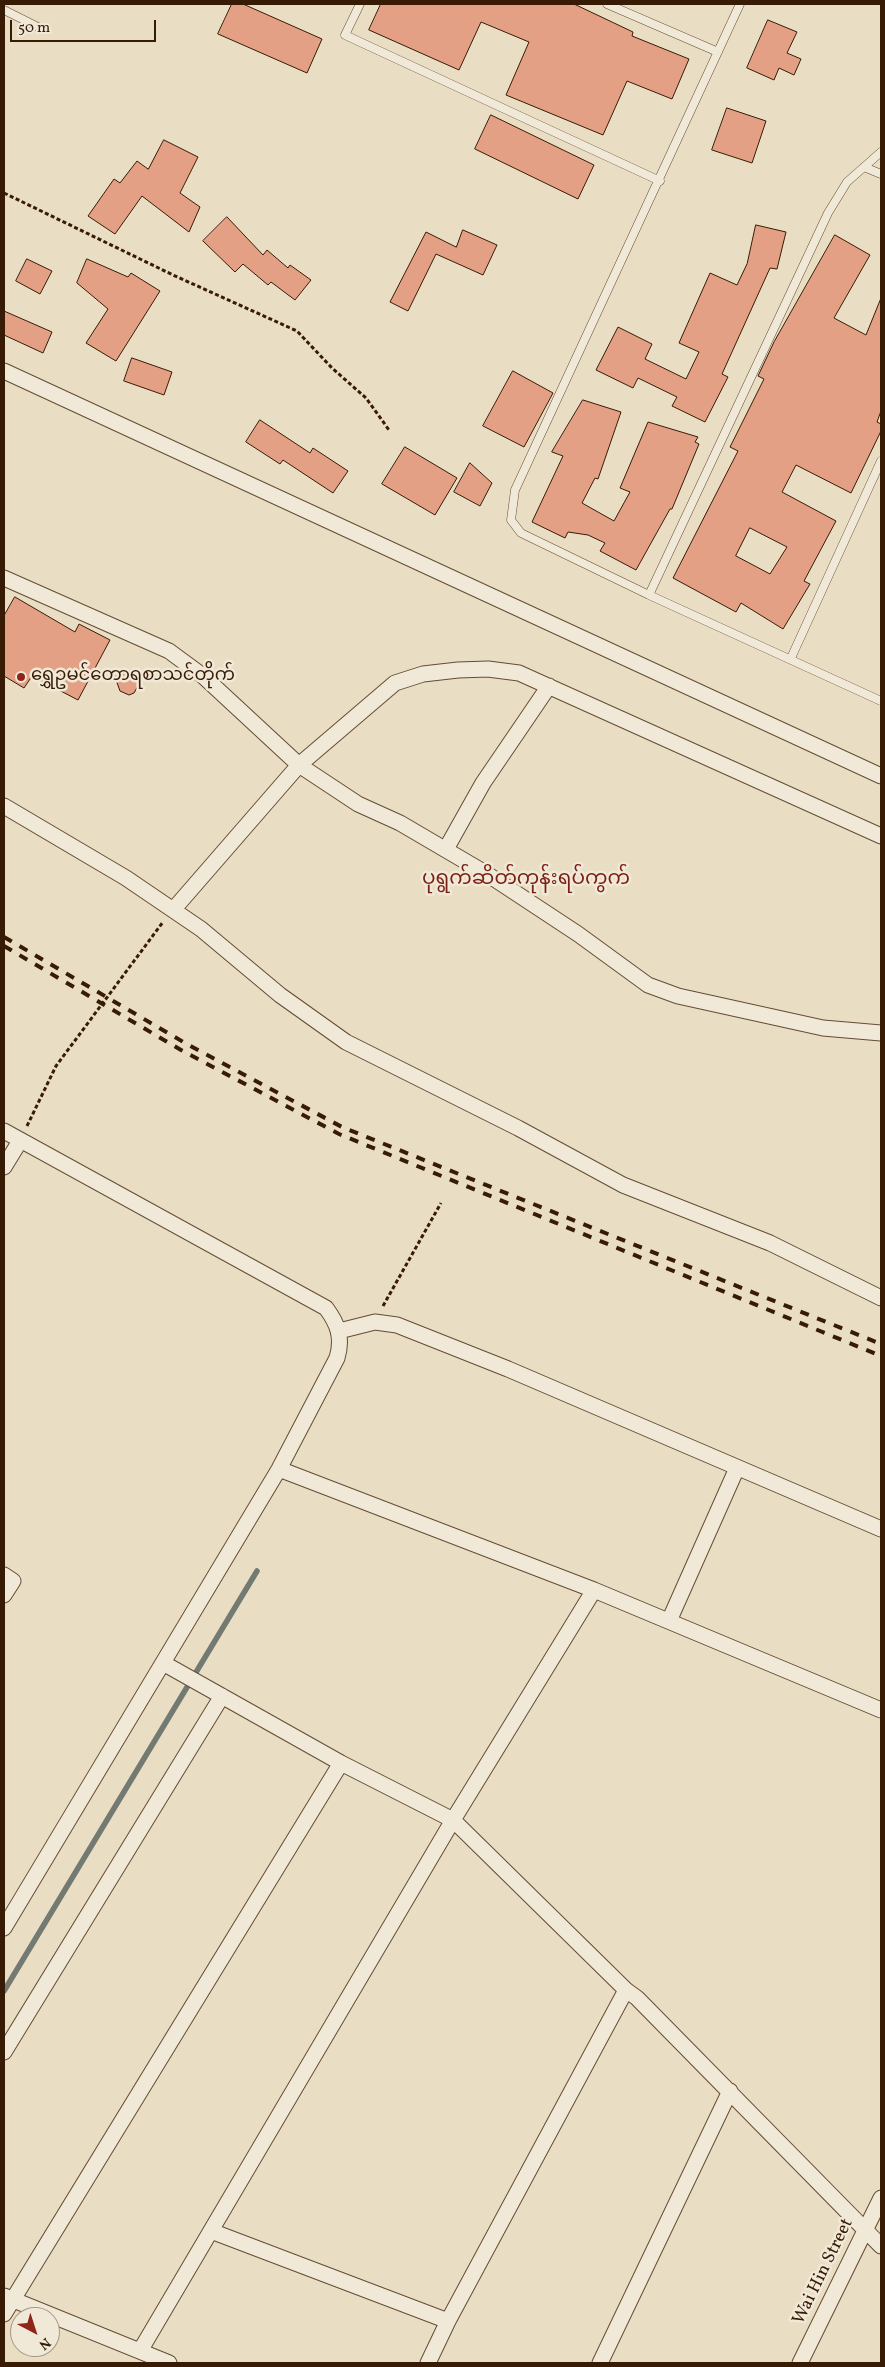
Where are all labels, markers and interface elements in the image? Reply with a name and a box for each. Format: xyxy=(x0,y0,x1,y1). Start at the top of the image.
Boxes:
scale bar xyxy=(12,10,159,42)
text: 50 m xyxy=(18,18,50,39)
place label: ရွှေဥမင်တောရစာသင်တိုက် xyxy=(31,666,235,688)
marker: ရွှေဥမင်တောရစာသင်တိုက် xyxy=(15,671,27,683)
district label: ပုရွက်ဆိတ်ကုန်းရပ်ကွက် xyxy=(422,868,630,892)
street label: Wai Hin Street xyxy=(789,2215,859,2329)
north arrow xyxy=(10,2307,60,2357)
text: N xyxy=(34,2333,54,2354)

